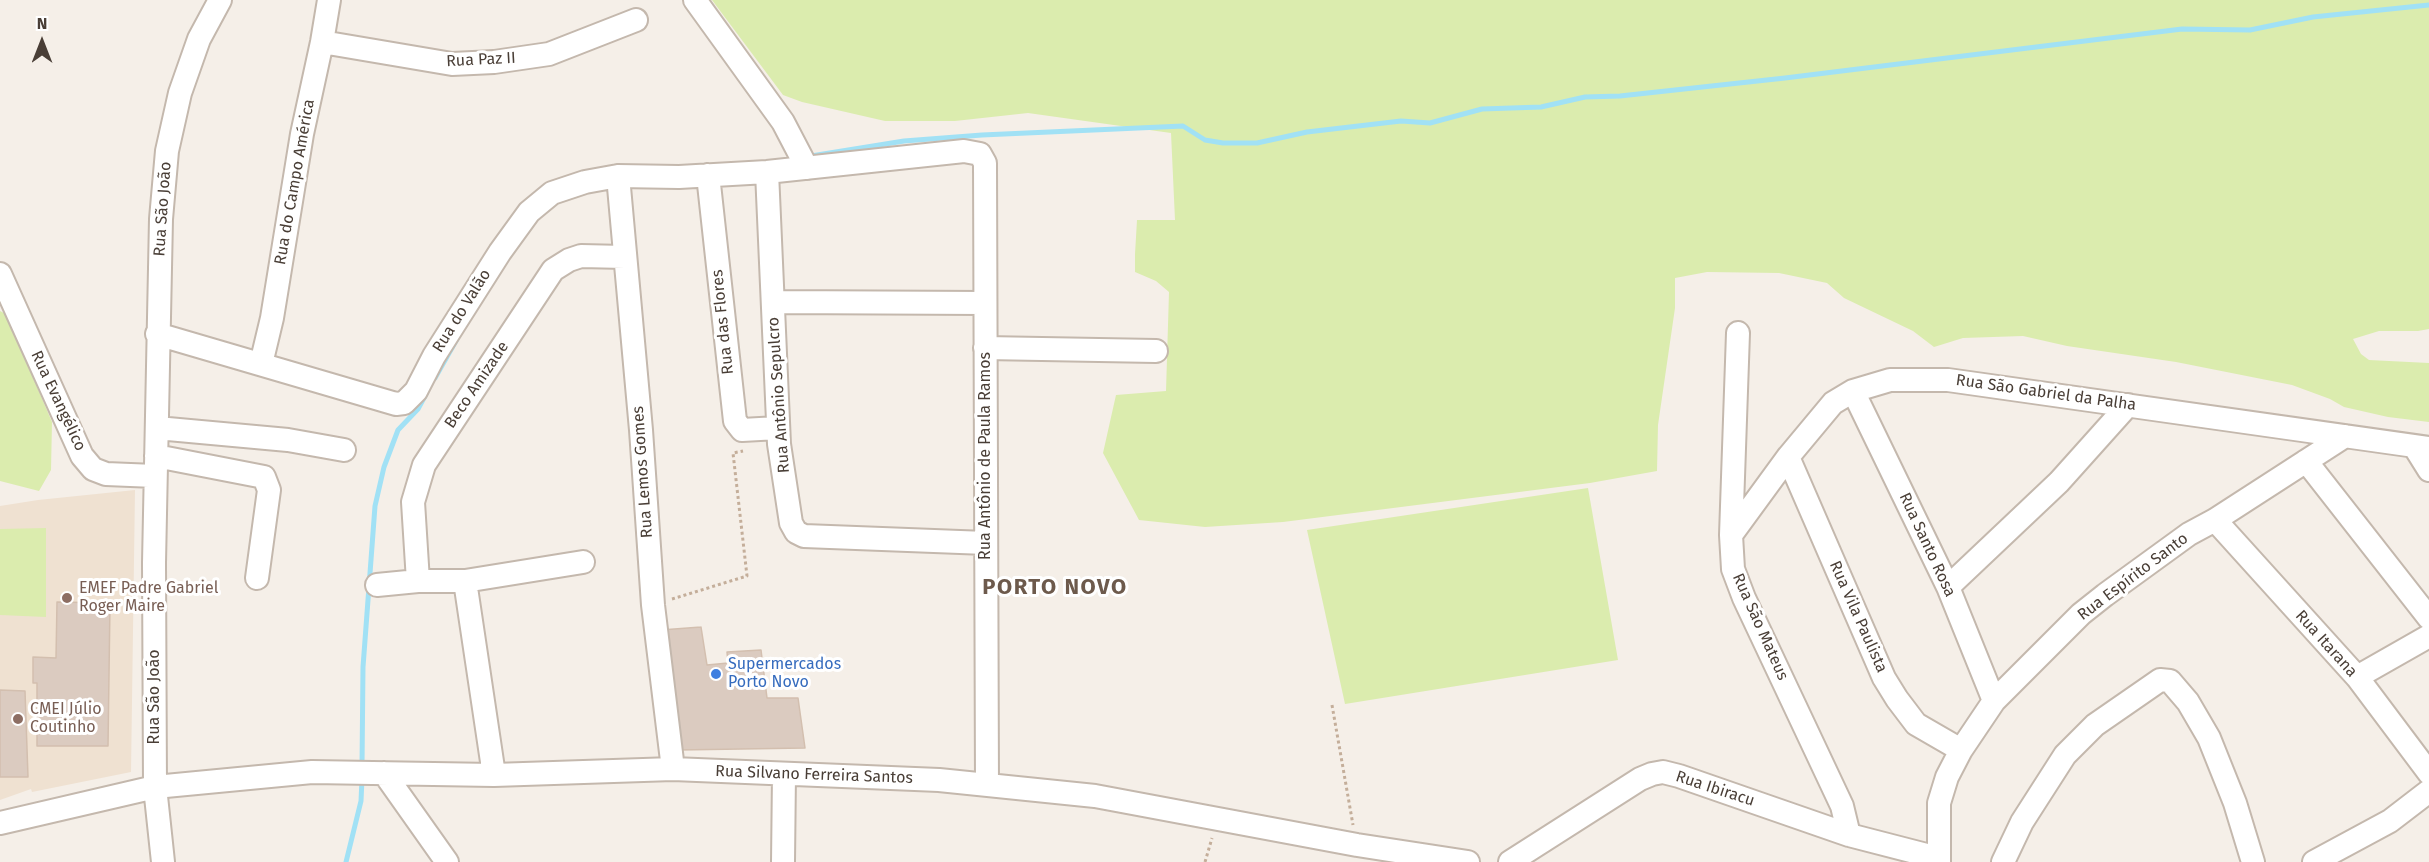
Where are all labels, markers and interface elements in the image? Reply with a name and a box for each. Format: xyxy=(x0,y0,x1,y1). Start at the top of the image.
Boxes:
north arrow xyxy=(12,12,72,72)
text: N xyxy=(37,14,47,33)
street label: Rua Paz II xyxy=(446,49,516,71)
street label: Rua do Campo América xyxy=(271,98,319,266)
street label: Rua São João xyxy=(150,161,176,257)
street label: Rua do Valão xyxy=(429,266,495,356)
street label: Rua das Flores xyxy=(708,269,738,375)
street label: Rua Antônio Sepulcro xyxy=(764,316,794,474)
street label: Beco Amizade xyxy=(441,338,513,432)
street label: Rua Evangélico xyxy=(26,348,90,454)
street label: Rua Antônio de Paula Ramos xyxy=(976,352,996,560)
street label: Rua São Gabriel da Palha xyxy=(1955,371,2137,415)
street label: Rua Lemos Gomes xyxy=(629,405,657,539)
street label: Rua Santo Rosa xyxy=(1894,490,1960,600)
street label: Rua Espírito Santo xyxy=(2074,529,2192,625)
street label: Rua Vila Paulista xyxy=(1825,558,1891,676)
street label: Rua São Mateus xyxy=(1728,571,1792,683)
district label: PORTO NOVO xyxy=(982,575,1128,601)
place label: EMEF Padre Gabriel Roger Maire xyxy=(79,579,218,617)
marker: EMEF Padre Gabriel Roger Maire xyxy=(60,591,74,605)
street label: Rua Itarana xyxy=(2291,607,2361,681)
street label: Rua São João xyxy=(145,649,165,745)
place label: Supermercados Porto Novo xyxy=(728,655,841,693)
marker: Supermercados Porto Novo xyxy=(709,667,723,681)
place label: CMEI Júlio Coutinho xyxy=(30,700,102,738)
marker: CMEI Júlio Coutinho xyxy=(11,712,25,726)
street label: Rua Silvano Ferreira Santos xyxy=(715,762,913,788)
street label: Rua Ibiracu xyxy=(1673,767,1757,811)

